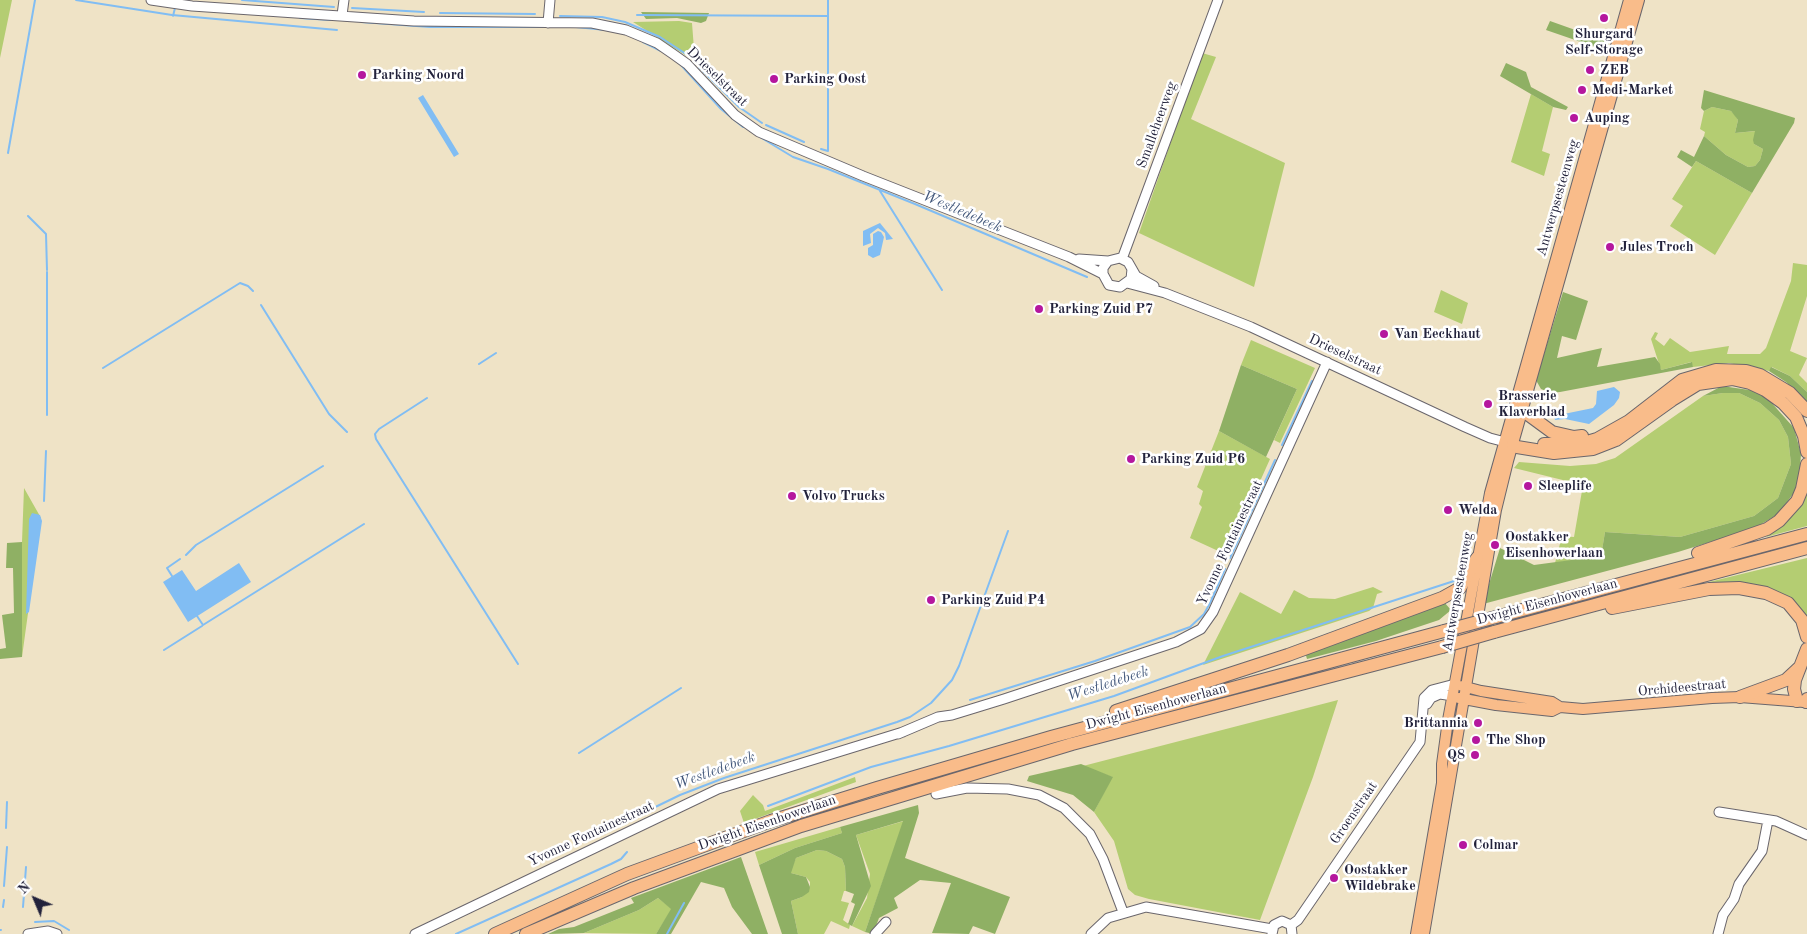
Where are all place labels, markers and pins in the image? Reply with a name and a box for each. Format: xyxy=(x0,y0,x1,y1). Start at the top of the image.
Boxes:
marker: Shurgard Self-Storage xyxy=(1598,12,1610,24)
place label: Shurgard Self-Storage xyxy=(1565,26,1643,58)
place label: ZEB xyxy=(1600,62,1629,78)
marker: ZEB xyxy=(1584,64,1596,76)
place label: Parking Noord xyxy=(372,67,464,83)
marker: Parking Noord xyxy=(356,69,368,81)
place label: Parking Oost xyxy=(784,71,866,87)
marker: Parking Oost xyxy=(768,73,780,85)
place label: Medi-Market xyxy=(1592,82,1673,98)
marker: Medi-Market xyxy=(1576,84,1588,96)
place label: Auping xyxy=(1584,110,1630,126)
marker: Auping xyxy=(1568,112,1580,124)
place label: Jules Troch xyxy=(1620,239,1694,255)
marker: Jules Troch xyxy=(1604,241,1616,253)
place label: Parking Zuid P7 xyxy=(1049,301,1153,317)
marker: Parking Zuid P7 xyxy=(1033,303,1045,315)
place label: Van Eeckhaut xyxy=(1394,326,1481,342)
marker: Van Eeckhaut xyxy=(1378,328,1390,340)
place label: Brasserie Klaverblad xyxy=(1498,388,1565,421)
marker: Brasserie Klaverblad xyxy=(1482,398,1494,410)
place label: Parking Zuid P6 xyxy=(1141,451,1245,467)
marker: Parking Zuid P6 xyxy=(1125,453,1137,465)
place label: Sleeplife xyxy=(1538,478,1592,494)
marker: Sleeplife xyxy=(1522,480,1534,492)
place label: Volvo Trucks xyxy=(802,488,885,504)
marker: Volvo Trucks xyxy=(786,490,798,502)
place label: Welda xyxy=(1458,502,1497,518)
marker: Welda xyxy=(1442,504,1454,516)
place label: Oostakker Eisenhowerlaan xyxy=(1505,529,1603,562)
marker: Oostakker Eisenhowerlaan xyxy=(1489,539,1501,551)
place label: Parking Zuid P4 xyxy=(941,592,1045,608)
marker: Parking Zuid P4 xyxy=(925,594,937,606)
place label: Brittannia xyxy=(1404,715,1468,731)
marker: Brittannia xyxy=(1472,717,1484,729)
place label: The Shop xyxy=(1486,732,1546,748)
marker: The Shop xyxy=(1470,734,1482,746)
place label: Q8 xyxy=(1447,747,1465,763)
marker: Q8 xyxy=(1469,749,1481,761)
place label: Colmar xyxy=(1473,837,1518,853)
marker: Colmar xyxy=(1457,839,1469,851)
place label: Oostakker Wildebrake xyxy=(1344,862,1416,894)
marker: Oostakker Wildebrake xyxy=(1328,872,1340,884)

